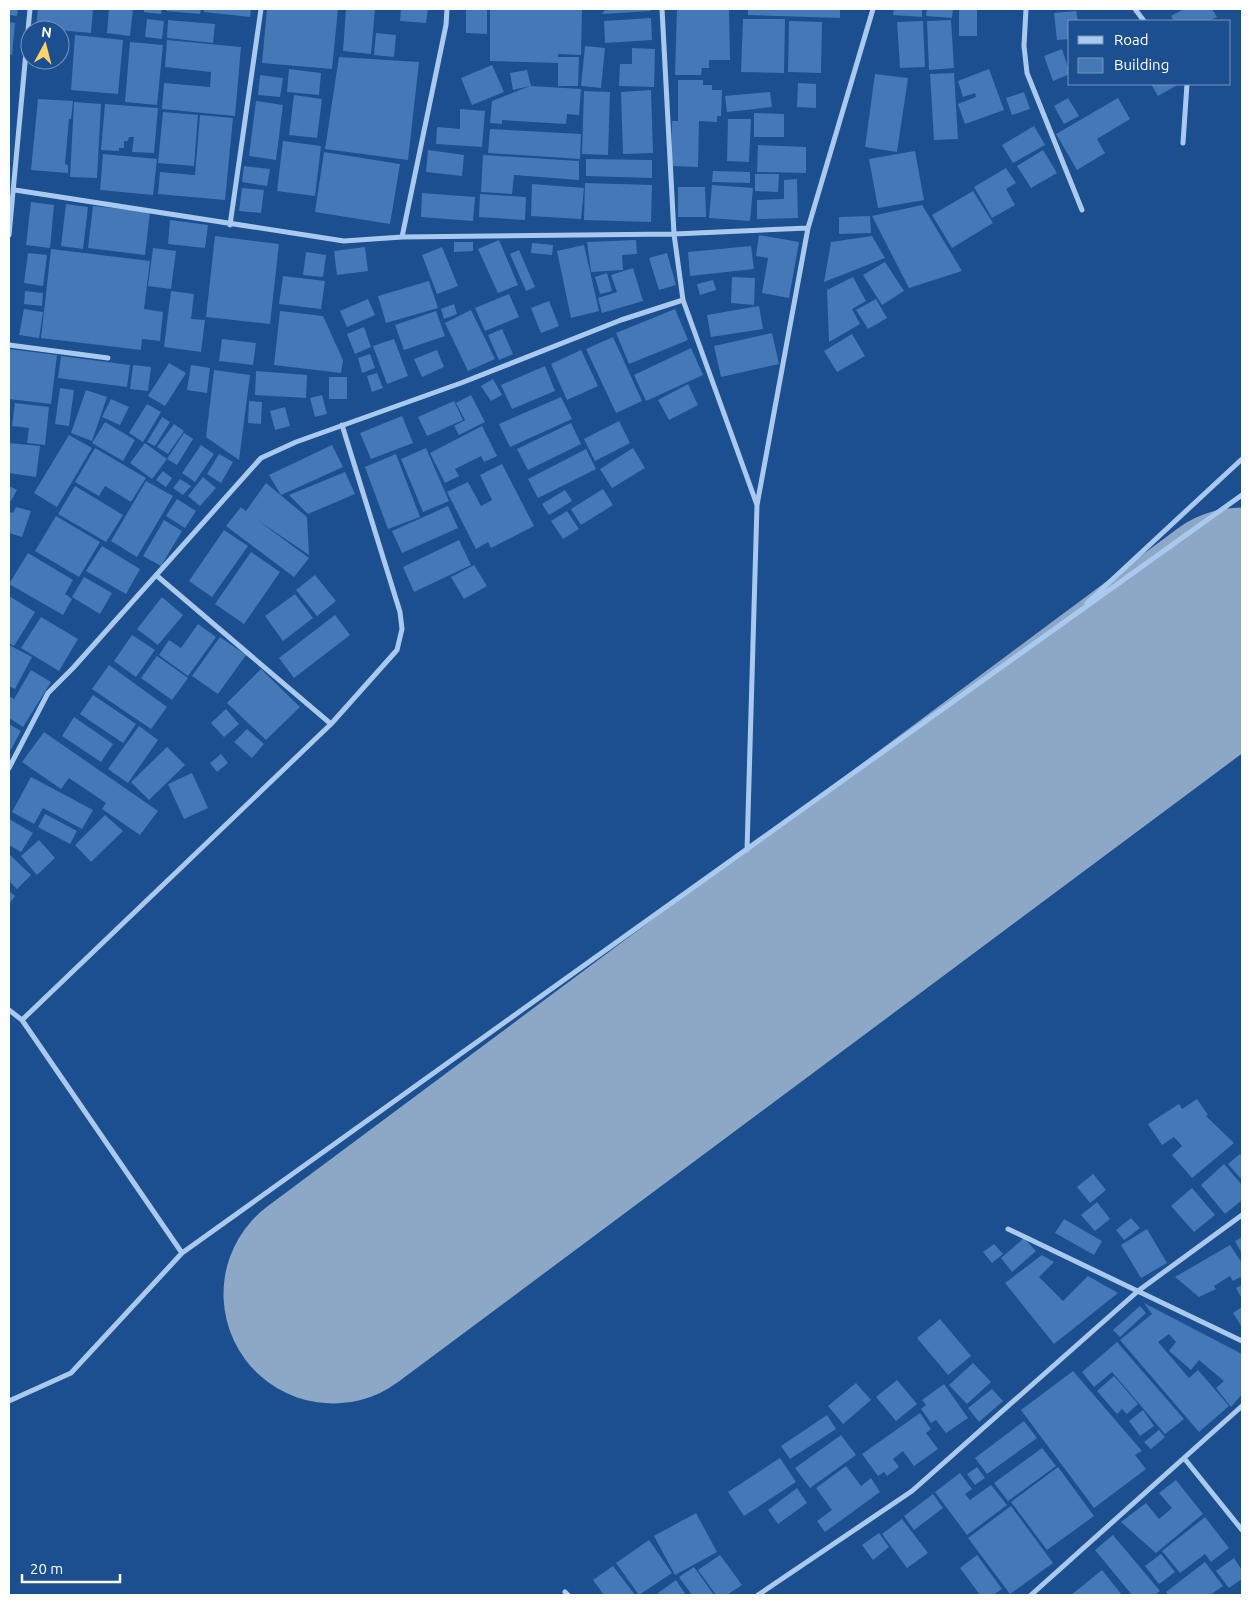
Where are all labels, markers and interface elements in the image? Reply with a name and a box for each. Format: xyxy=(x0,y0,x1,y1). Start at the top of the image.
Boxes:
north arrow xyxy=(20,20,70,70)
legend xyxy=(1068,20,1231,85)
text: N xyxy=(40,24,53,41)
text: Road xyxy=(1114,31,1149,48)
text: Building xyxy=(1114,56,1169,73)
scale bar xyxy=(22,1552,120,1584)
text: 20 m xyxy=(30,1560,63,1577)

